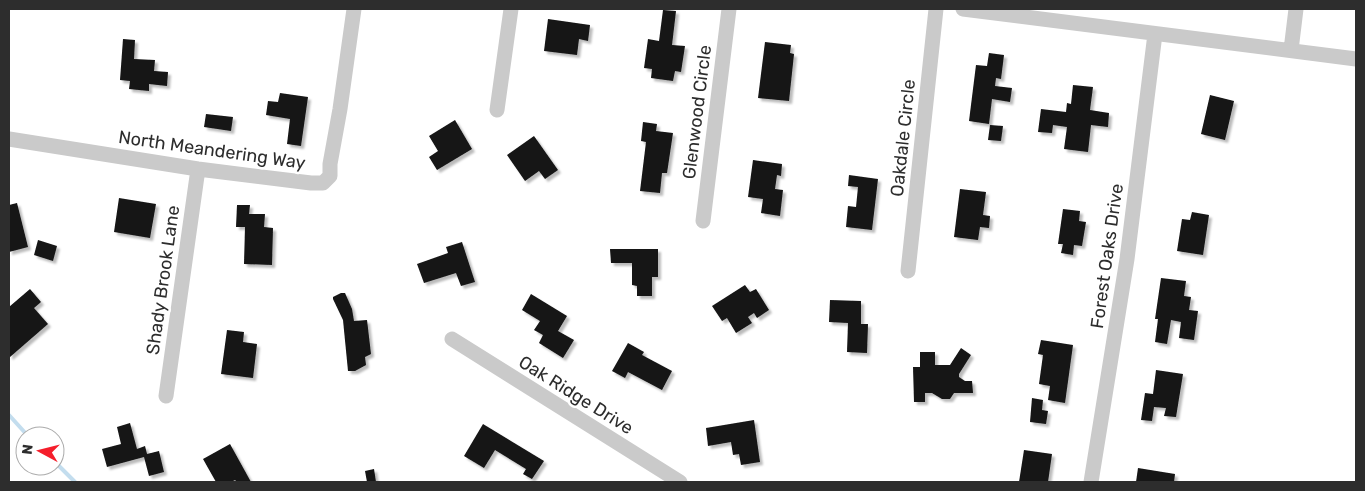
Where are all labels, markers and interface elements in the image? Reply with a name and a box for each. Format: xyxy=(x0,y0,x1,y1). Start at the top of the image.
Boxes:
street label: Glenwood Circle xyxy=(678,44,716,180)
street label: Oakdale Circle xyxy=(886,78,920,198)
street label: North Meandering Way xyxy=(117,126,307,174)
street label: Forest Oaks Drive xyxy=(1086,182,1128,330)
street label: Shady Brook Lane xyxy=(142,204,184,356)
street label: Oak Ridge Drive xyxy=(515,351,637,439)
north arrow xyxy=(15,426,65,476)
text: N xyxy=(19,443,37,456)

